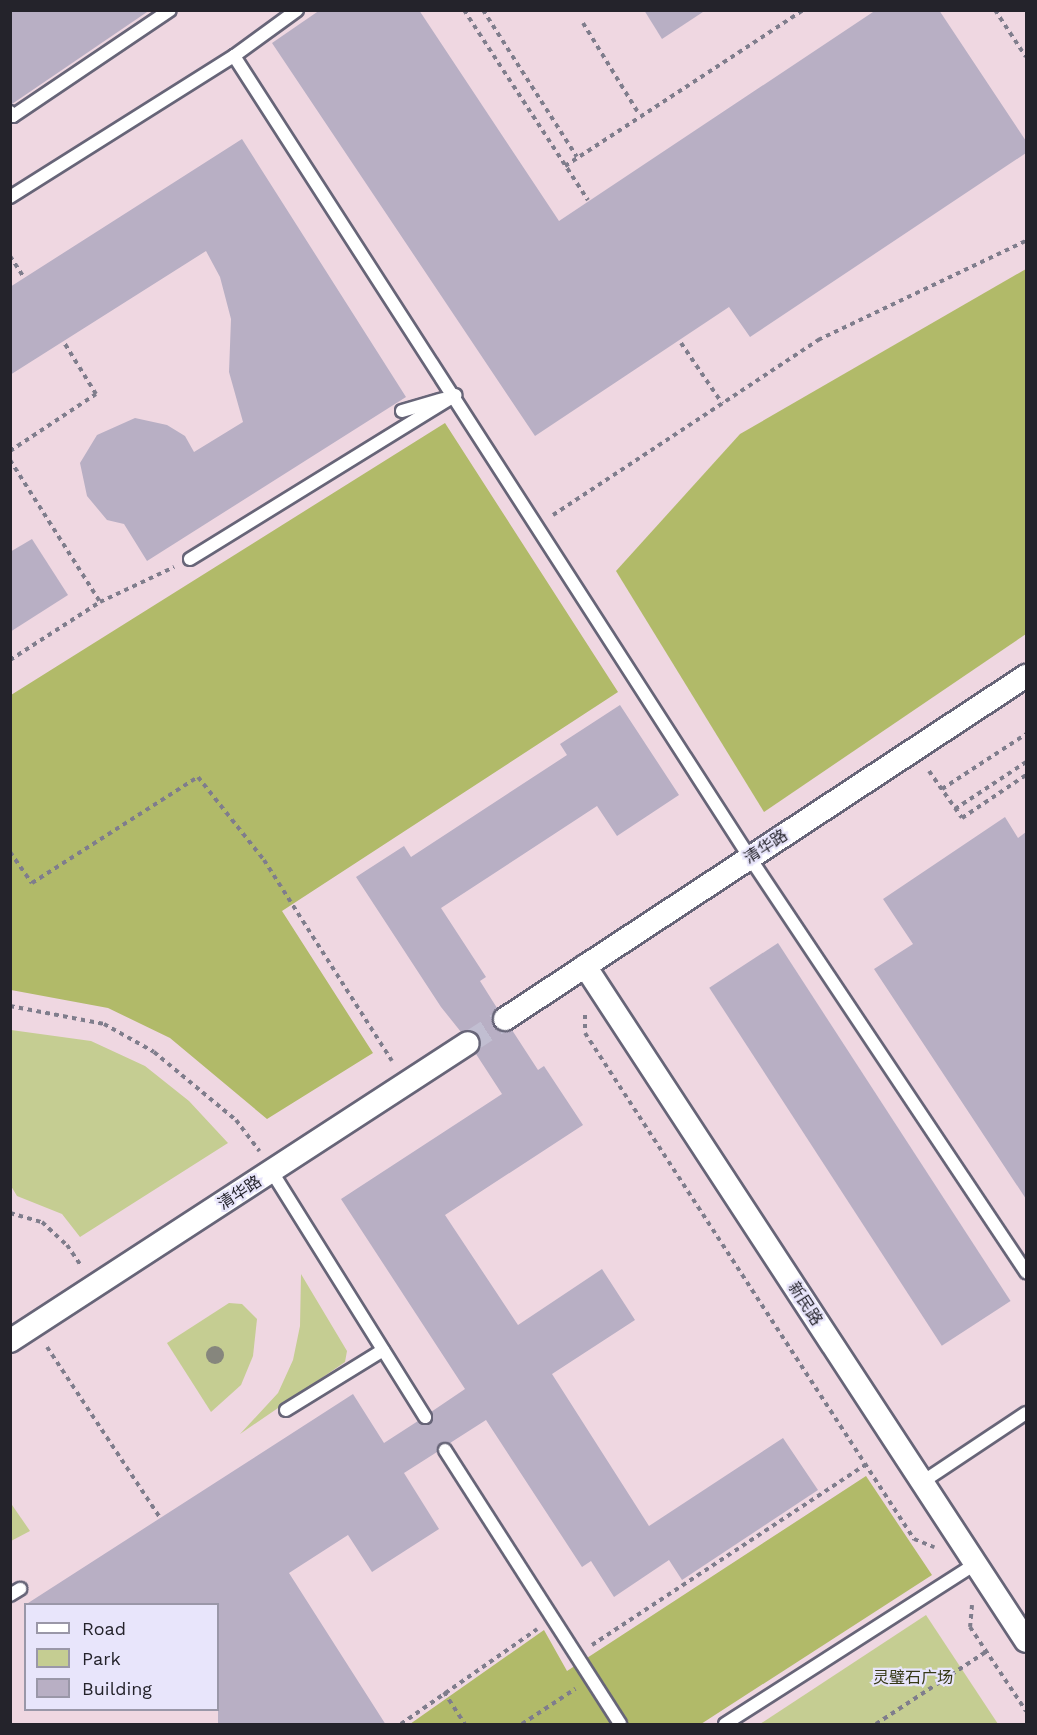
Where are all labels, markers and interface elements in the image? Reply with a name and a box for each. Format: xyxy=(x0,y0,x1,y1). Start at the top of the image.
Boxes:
street label: 清华路 xyxy=(741,826,791,868)
street label: 清华路 xyxy=(215,1172,265,1214)
street label: 新民路 xyxy=(784,1279,826,1329)
legend xyxy=(24,1603,219,1711)
text: Road xyxy=(82,1618,126,1639)
text: Park xyxy=(82,1648,121,1669)
park label: 灵璧石广场 xyxy=(873,1668,953,1688)
text: Building xyxy=(82,1678,152,1699)

